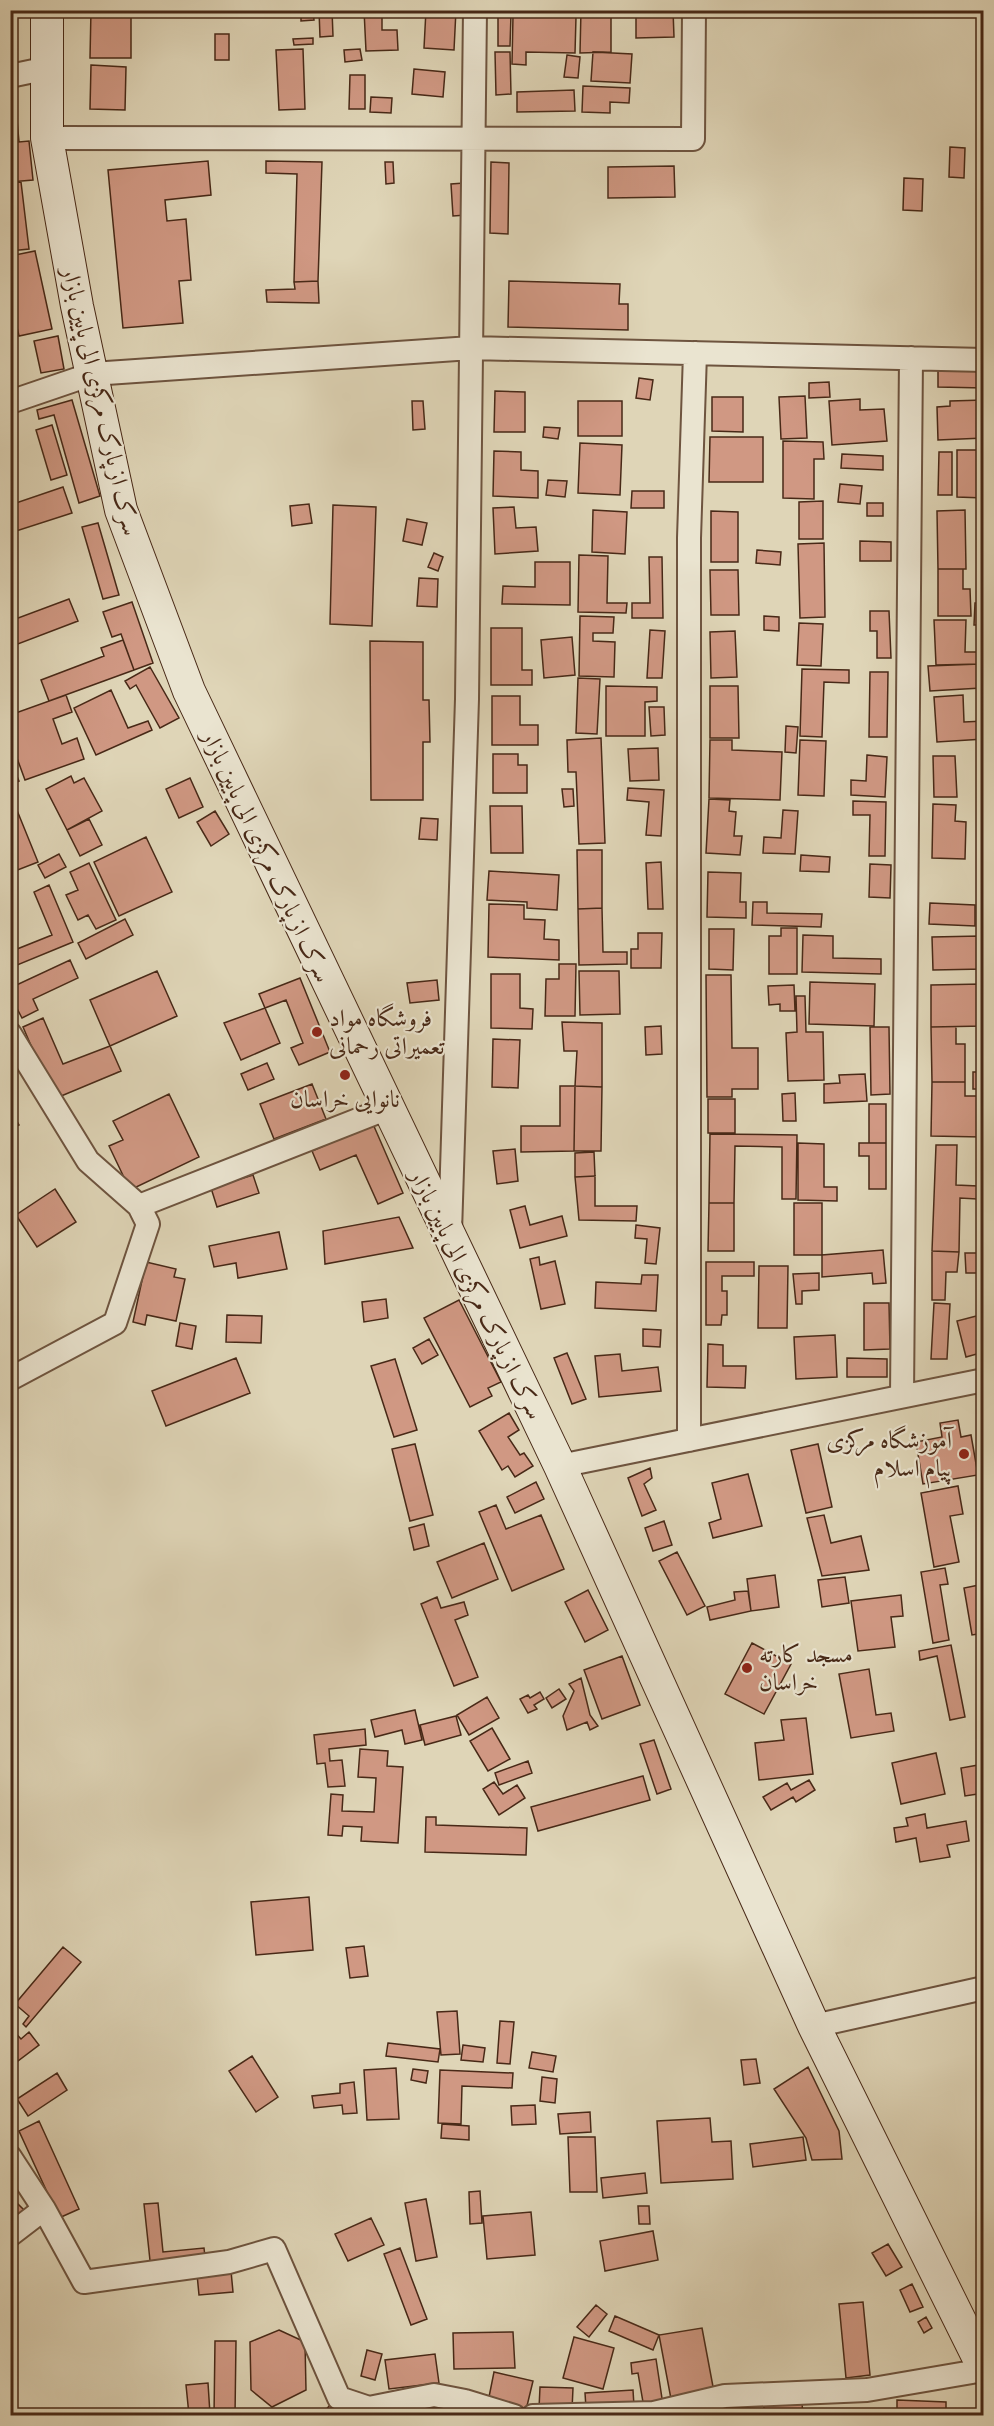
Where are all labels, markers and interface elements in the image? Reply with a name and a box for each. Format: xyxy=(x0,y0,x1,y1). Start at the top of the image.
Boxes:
street label: سرک از پارک مرکزی الی پایین بازار xyxy=(53,262,146,539)
street label: سرک از پارک مرکزی الی پایین بازار xyxy=(193,724,338,988)
place label: فروشگاه مواد تعمیراتی رحمانی xyxy=(329,1003,445,1062)
marker: فروشگاه مواد تعمیراتی رحمانی xyxy=(310,1025,324,1039)
marker: نانوایی خراسان xyxy=(338,1068,352,1082)
place label: نانوایی خراسان xyxy=(290,1085,400,1115)
street label: سرک از پارک مرکزی الی پایین بازار xyxy=(401,1163,550,1425)
place label: آموزشگاه مرکزی پیام اسلام xyxy=(826,1425,955,1489)
marker: آموزشگاه مرکزی پیام اسلام xyxy=(957,1447,971,1461)
place label: مسجد کارته خراسان xyxy=(759,1640,853,1698)
marker: مسجد کارته خراسان xyxy=(740,1661,754,1675)

